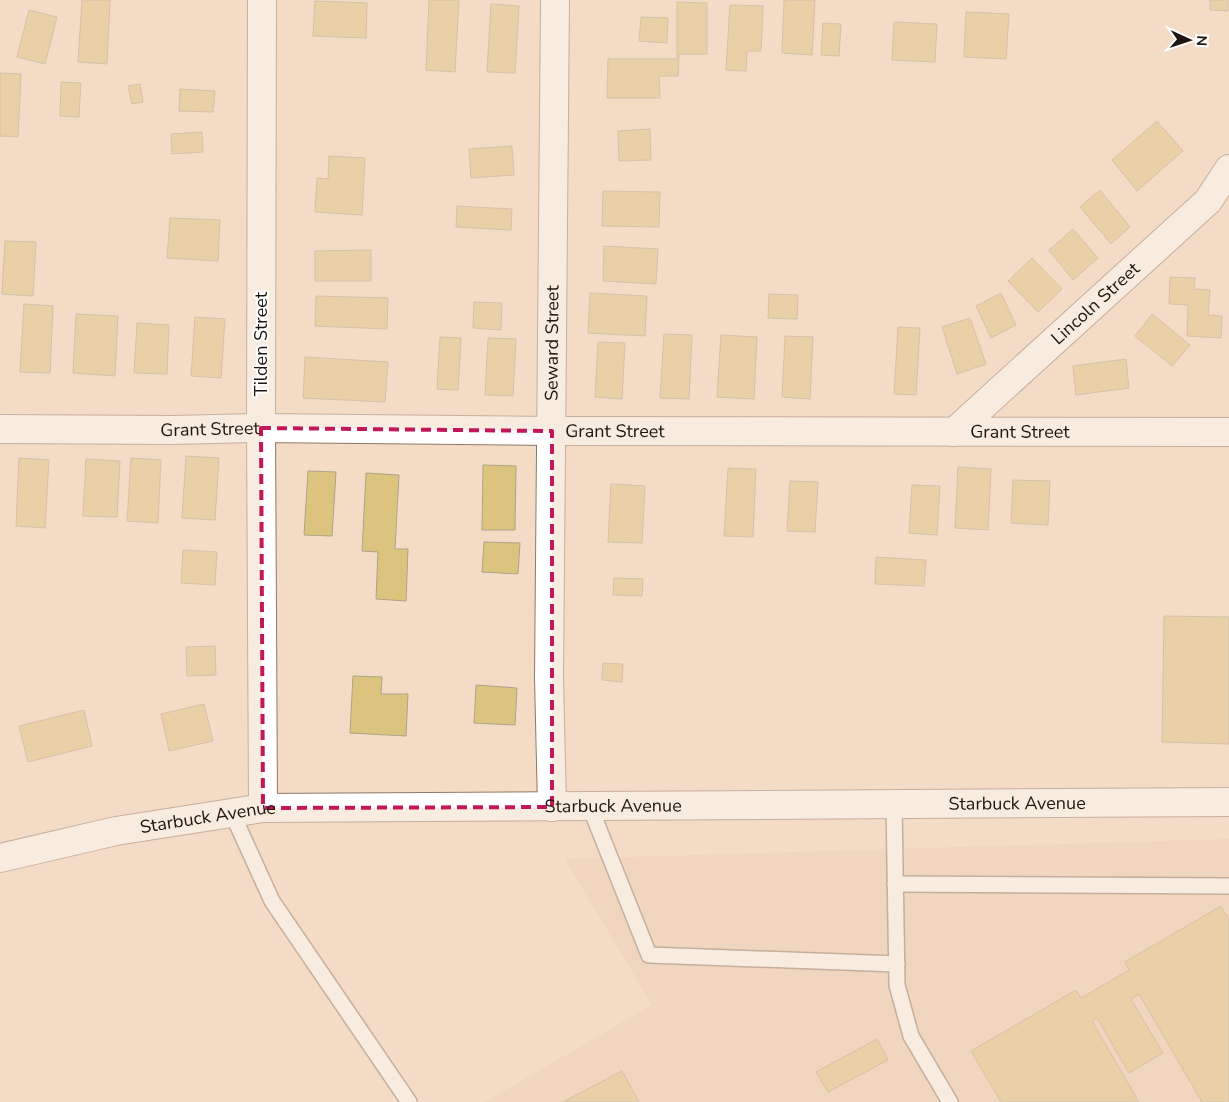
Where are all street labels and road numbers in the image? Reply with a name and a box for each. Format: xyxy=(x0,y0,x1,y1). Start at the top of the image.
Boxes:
street label: Lincoln Street xyxy=(1046,257,1145,350)
street label: Seward Street xyxy=(539,284,564,401)
street label: Tilden Street xyxy=(249,291,273,396)
street label: Grant Street xyxy=(160,416,261,442)
street label: Grant Street xyxy=(565,419,665,443)
street label: Grant Street xyxy=(970,420,1070,444)
street label: Starbuck Avenue xyxy=(948,791,1086,816)
street label: Starbuck Avenue xyxy=(544,793,682,818)
street label: Starbuck Avenue xyxy=(138,796,276,839)

